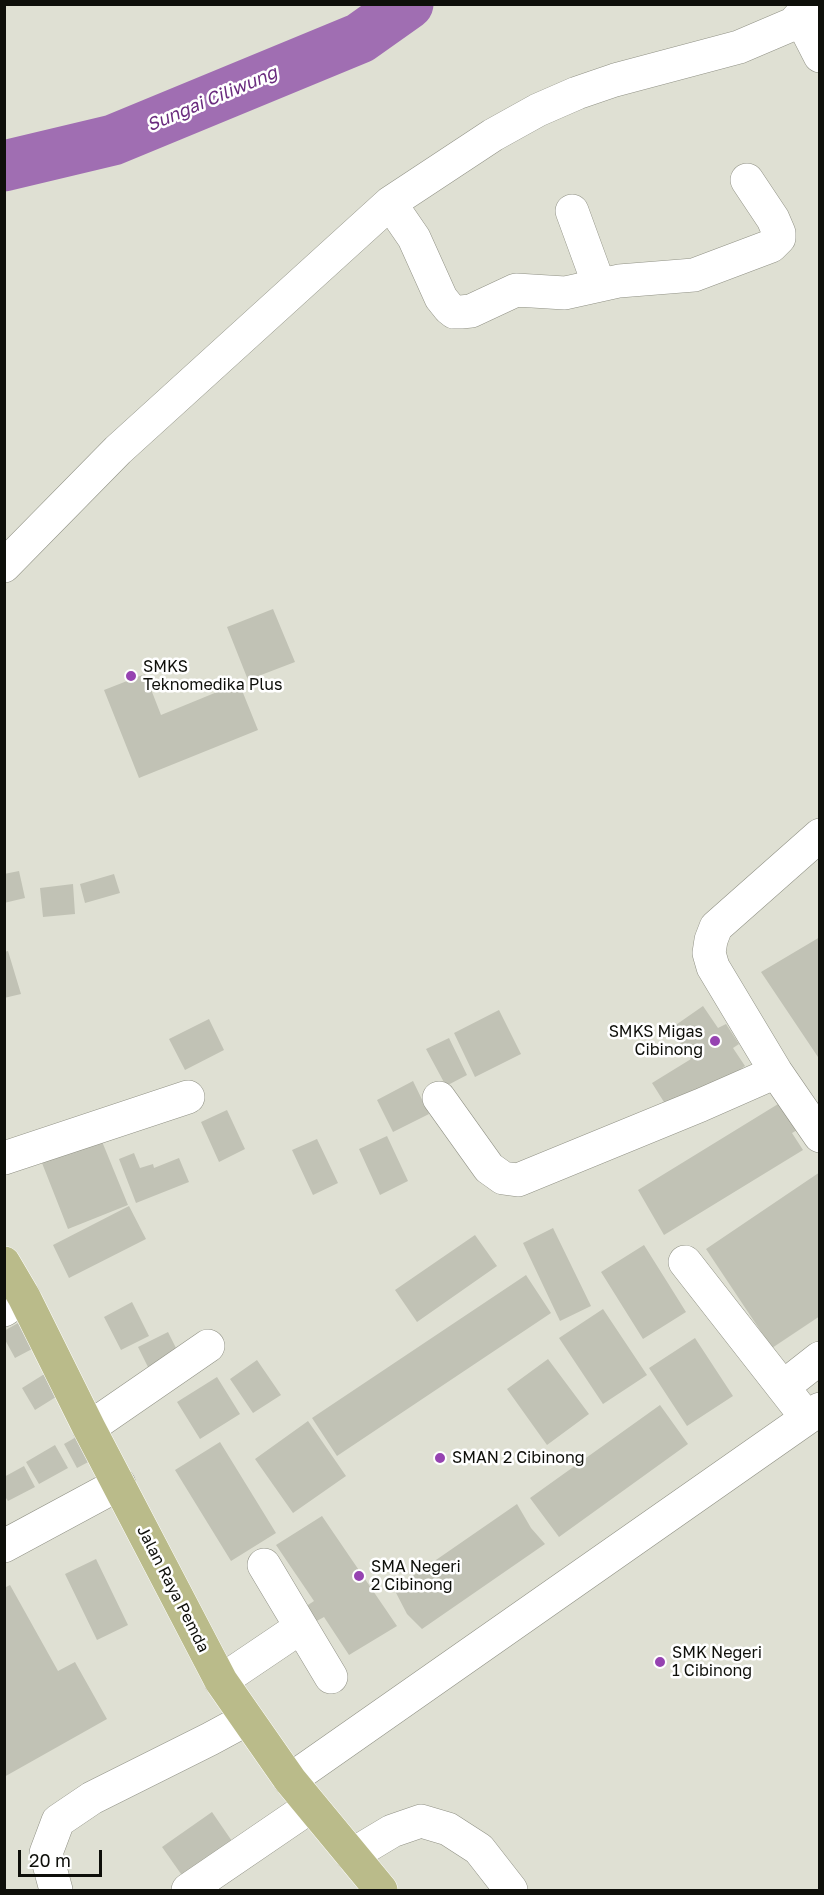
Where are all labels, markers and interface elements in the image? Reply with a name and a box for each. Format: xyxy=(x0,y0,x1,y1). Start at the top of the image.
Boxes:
water label: Sungai Ciliwung xyxy=(144,62,280,136)
place label: SMKS Teknomedika Plus xyxy=(143,657,282,695)
marker: SMKS Teknomedika Plus xyxy=(124,669,138,683)
place label: SMKS Migas Cibinong xyxy=(609,1022,703,1060)
marker: SMKS Migas Cibinong xyxy=(708,1034,722,1048)
place label: SMAN 2 Cibinong xyxy=(452,1448,585,1468)
marker: SMAN 2 Cibinong xyxy=(433,1451,447,1465)
street label: Jalan Raya Pemda xyxy=(133,1522,213,1656)
place label: SMA Negeri 2 Cibinong xyxy=(371,1557,461,1595)
marker: SMA Negeri 2 Cibinong xyxy=(352,1569,366,1583)
place label: SMK Negeri 1 Cibinong xyxy=(672,1643,762,1681)
marker: SMK Negeri 1 Cibinong xyxy=(653,1655,667,1669)
scale bar xyxy=(21,1838,105,1876)
text: 20 m xyxy=(29,1849,71,1871)

